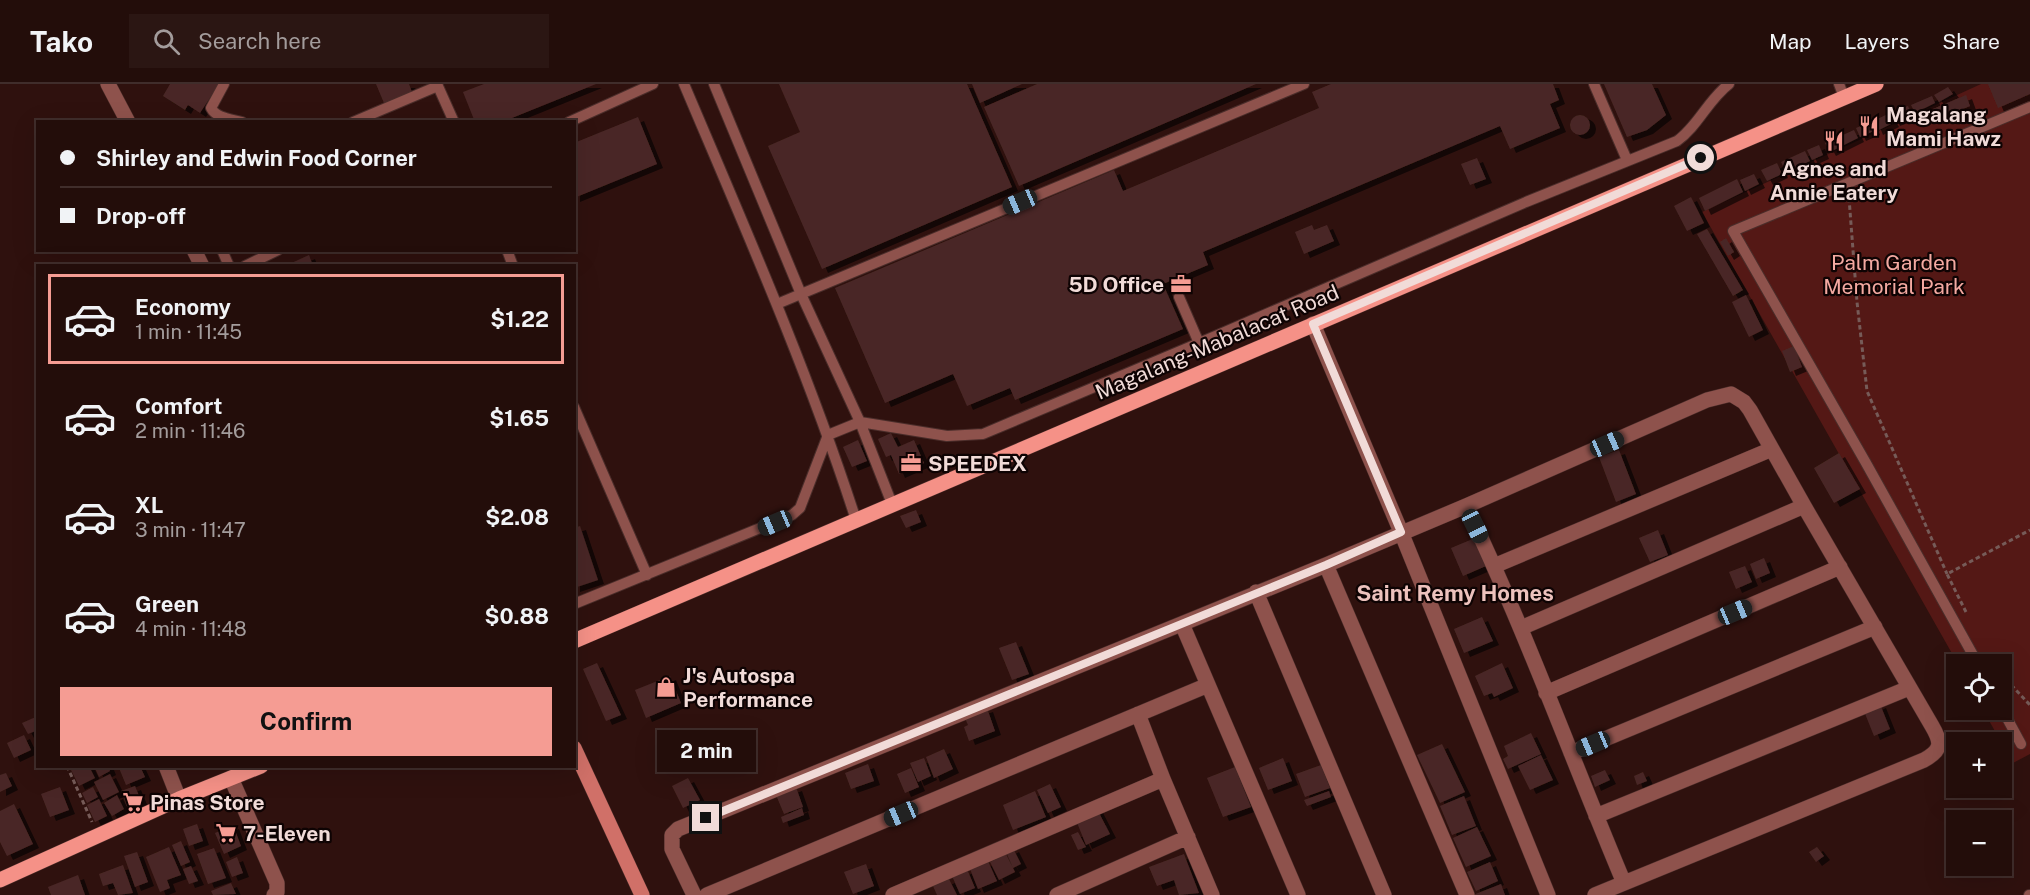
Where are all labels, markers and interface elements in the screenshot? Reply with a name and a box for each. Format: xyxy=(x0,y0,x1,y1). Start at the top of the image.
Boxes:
search box xyxy=(129,14,549,68)
text: Tako xyxy=(30,25,93,58)
icon: search xyxy=(150,25,183,58)
text: Search here xyxy=(198,28,322,54)
text: Map xyxy=(1769,29,1812,54)
text: Layers xyxy=(1845,29,1909,54)
text: Share xyxy=(1942,29,2000,54)
place label: Magalang Mami Hawz xyxy=(1886,102,2001,151)
restaurant icon: Magalang Mami Hawz xyxy=(1857,114,1881,138)
restaurant icon: Agnes and Annie Eatery xyxy=(1822,129,1846,153)
route start xyxy=(1687,144,1714,171)
text: Shirley and Edwin Food Corner xyxy=(96,145,417,171)
place label: Agnes and Annie Eatery xyxy=(1770,156,1898,205)
car xyxy=(1000,187,1040,217)
text: Drop-off xyxy=(96,203,186,229)
park label: Palm Garden Memorial Park xyxy=(1823,250,1965,299)
place label: 5D Office xyxy=(1068,272,1164,297)
office icon: 5D Office xyxy=(1169,272,1193,296)
street label: Magalang-Mabalacat Road xyxy=(1091,279,1343,405)
icon: car xyxy=(63,292,117,346)
text: Economy xyxy=(135,294,231,320)
text: $1.22 xyxy=(490,306,549,332)
text: 1 min · 11:45 xyxy=(135,320,242,344)
icon: car xyxy=(63,391,117,445)
text: Comfort xyxy=(135,393,222,419)
text: $1.65 xyxy=(489,405,549,431)
text: 2 min · 11:46 xyxy=(135,419,246,443)
car xyxy=(1587,428,1627,460)
office icon: SPEEDEX xyxy=(899,451,923,475)
place label: SPEEDEX xyxy=(928,451,1027,476)
icon: car xyxy=(63,490,117,544)
text: XL xyxy=(135,492,163,518)
text: $2.08 xyxy=(485,504,549,530)
car xyxy=(1459,506,1491,546)
car xyxy=(755,508,795,538)
text: 3 min · 11:47 xyxy=(135,518,246,542)
district label: Saint Remy Homes xyxy=(1356,580,1554,606)
icon: car xyxy=(63,589,117,643)
text: Green xyxy=(135,591,199,617)
car xyxy=(1715,597,1755,627)
text: $0.88 xyxy=(484,603,549,629)
text: 4 min · 11:48 xyxy=(135,617,247,641)
map controls xyxy=(1946,654,2012,876)
button: locate xyxy=(1946,654,2012,720)
place label: J's Autospa Performance xyxy=(683,663,813,712)
shop icon: J's Autospa Performance xyxy=(654,675,678,699)
button: Confirm xyxy=(60,687,552,756)
car xyxy=(1573,729,1613,759)
callout: 2 min xyxy=(656,731,756,773)
button: + xyxy=(1946,732,2012,798)
text: 2 min xyxy=(680,739,733,763)
supermarket icon: Pinas Store xyxy=(121,790,145,814)
place label: Pinas Store xyxy=(150,790,265,815)
car xyxy=(881,799,921,829)
route end xyxy=(692,804,719,831)
button: − xyxy=(1946,810,2012,876)
supermarket icon: 7-Eleven xyxy=(214,821,238,845)
place label: 7-Eleven xyxy=(243,821,331,846)

